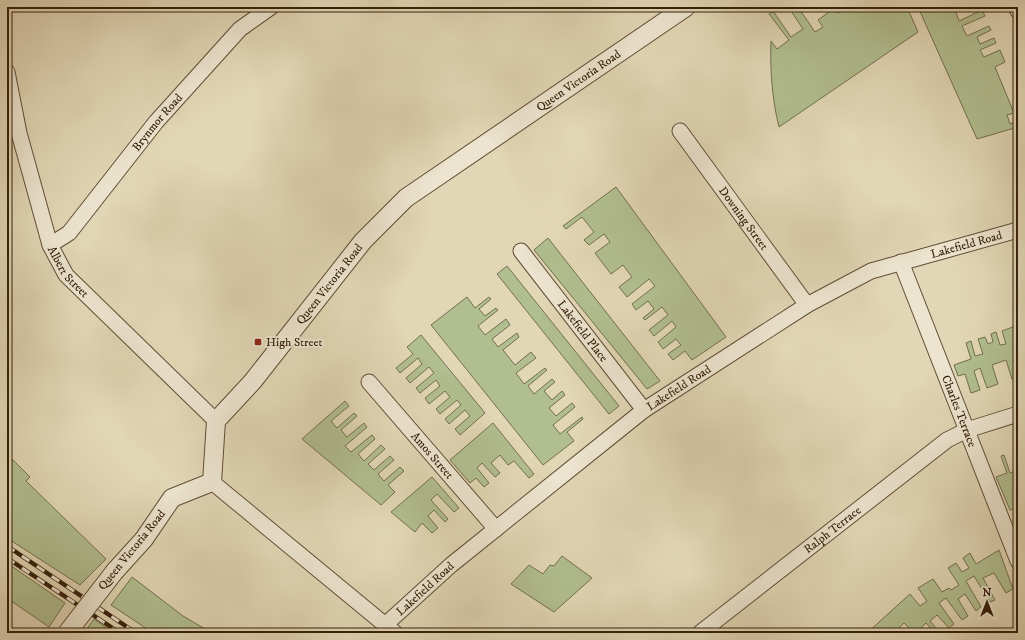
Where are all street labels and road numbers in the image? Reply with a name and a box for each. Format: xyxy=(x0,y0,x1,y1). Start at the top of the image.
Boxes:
street label: Queen Victoria Road xyxy=(533,46,623,115)
street label: Brynmor Road xyxy=(129,90,186,154)
street label: Downing Street xyxy=(716,184,772,253)
street label: Lakefield Road xyxy=(929,227,1004,262)
street label: Queen Victoria Road xyxy=(293,240,366,328)
street label: Albert Street xyxy=(44,243,92,301)
street label: Lakefield Place xyxy=(554,297,611,365)
street label: Lakefield Road xyxy=(644,361,714,414)
street label: Charles Terrace xyxy=(938,373,980,449)
street label: Amos Street xyxy=(408,429,457,482)
street label: Ralph Terrace xyxy=(801,503,864,557)
street label: Queen Victoria Road xyxy=(95,507,169,593)
street label: Lakefield Road xyxy=(393,558,457,619)

